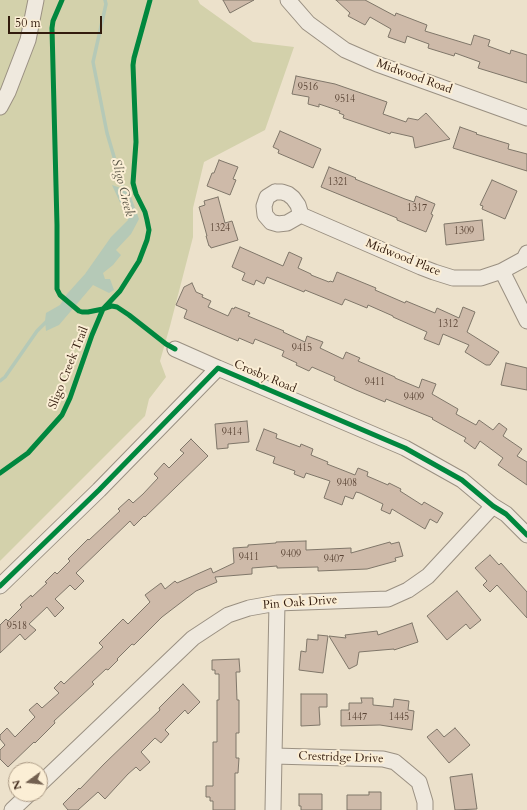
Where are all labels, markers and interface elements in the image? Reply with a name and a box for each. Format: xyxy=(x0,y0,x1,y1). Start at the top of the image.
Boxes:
scale bar xyxy=(10,8,104,34)
text: 50 m xyxy=(15,15,41,31)
street label: Midwood Road xyxy=(374,57,454,97)
house number: 9516 xyxy=(298,82,318,94)
house number: 9514 xyxy=(335,94,355,106)
water label: Sligo Creek xyxy=(107,157,137,219)
house number: 1321 xyxy=(328,177,348,189)
house number: 1317 xyxy=(407,203,427,215)
house number: 1324 xyxy=(210,223,230,235)
house number: 1309 xyxy=(454,226,474,238)
street label: Midwood Place xyxy=(363,236,443,280)
house number: 1312 xyxy=(438,319,458,331)
street label: Sligo Creek Trail xyxy=(46,325,92,411)
house number: 9415 xyxy=(292,343,312,355)
street label: Crosby Road xyxy=(232,357,298,397)
house number: 9411 xyxy=(365,377,385,389)
house number: 9409 xyxy=(404,392,424,404)
house number: 9414 xyxy=(222,427,242,439)
house number: 9408 xyxy=(337,478,357,490)
house number: 9409 xyxy=(281,549,301,561)
house number: 9411 xyxy=(239,552,259,564)
house number: 9407 xyxy=(324,554,344,566)
street label: Pin Oak Drive xyxy=(262,593,338,613)
house number: 9518 xyxy=(7,621,27,633)
house number: 1447 xyxy=(347,712,367,724)
house number: 1445 xyxy=(389,712,409,724)
street label: Crestridge Drive xyxy=(298,749,384,767)
north arrow xyxy=(8,762,48,802)
text: N xyxy=(8,778,25,792)

